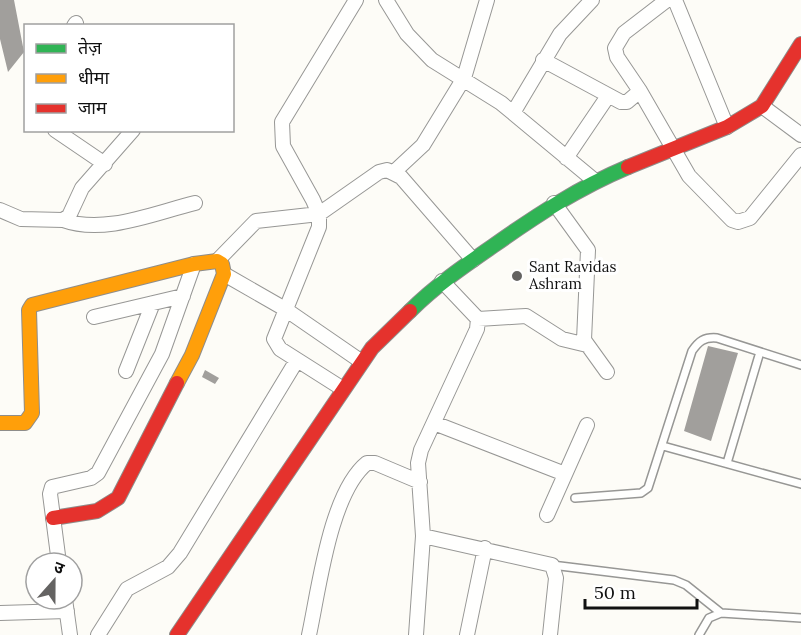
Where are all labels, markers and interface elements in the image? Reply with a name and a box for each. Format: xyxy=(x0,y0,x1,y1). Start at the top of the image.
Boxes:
legend xyxy=(24,24,234,132)
text: तेज़ xyxy=(78,36,102,59)
text: धीमा xyxy=(78,66,109,89)
text: जाम xyxy=(78,96,108,119)
place label: Sant Ravidas Ashram xyxy=(528,257,616,293)
marker: Sant Ravidas Ashram xyxy=(510,269,524,283)
north arrow xyxy=(24,551,84,611)
text: उ xyxy=(51,556,68,578)
scale bar xyxy=(585,572,698,610)
text: 50 m xyxy=(594,581,636,604)

